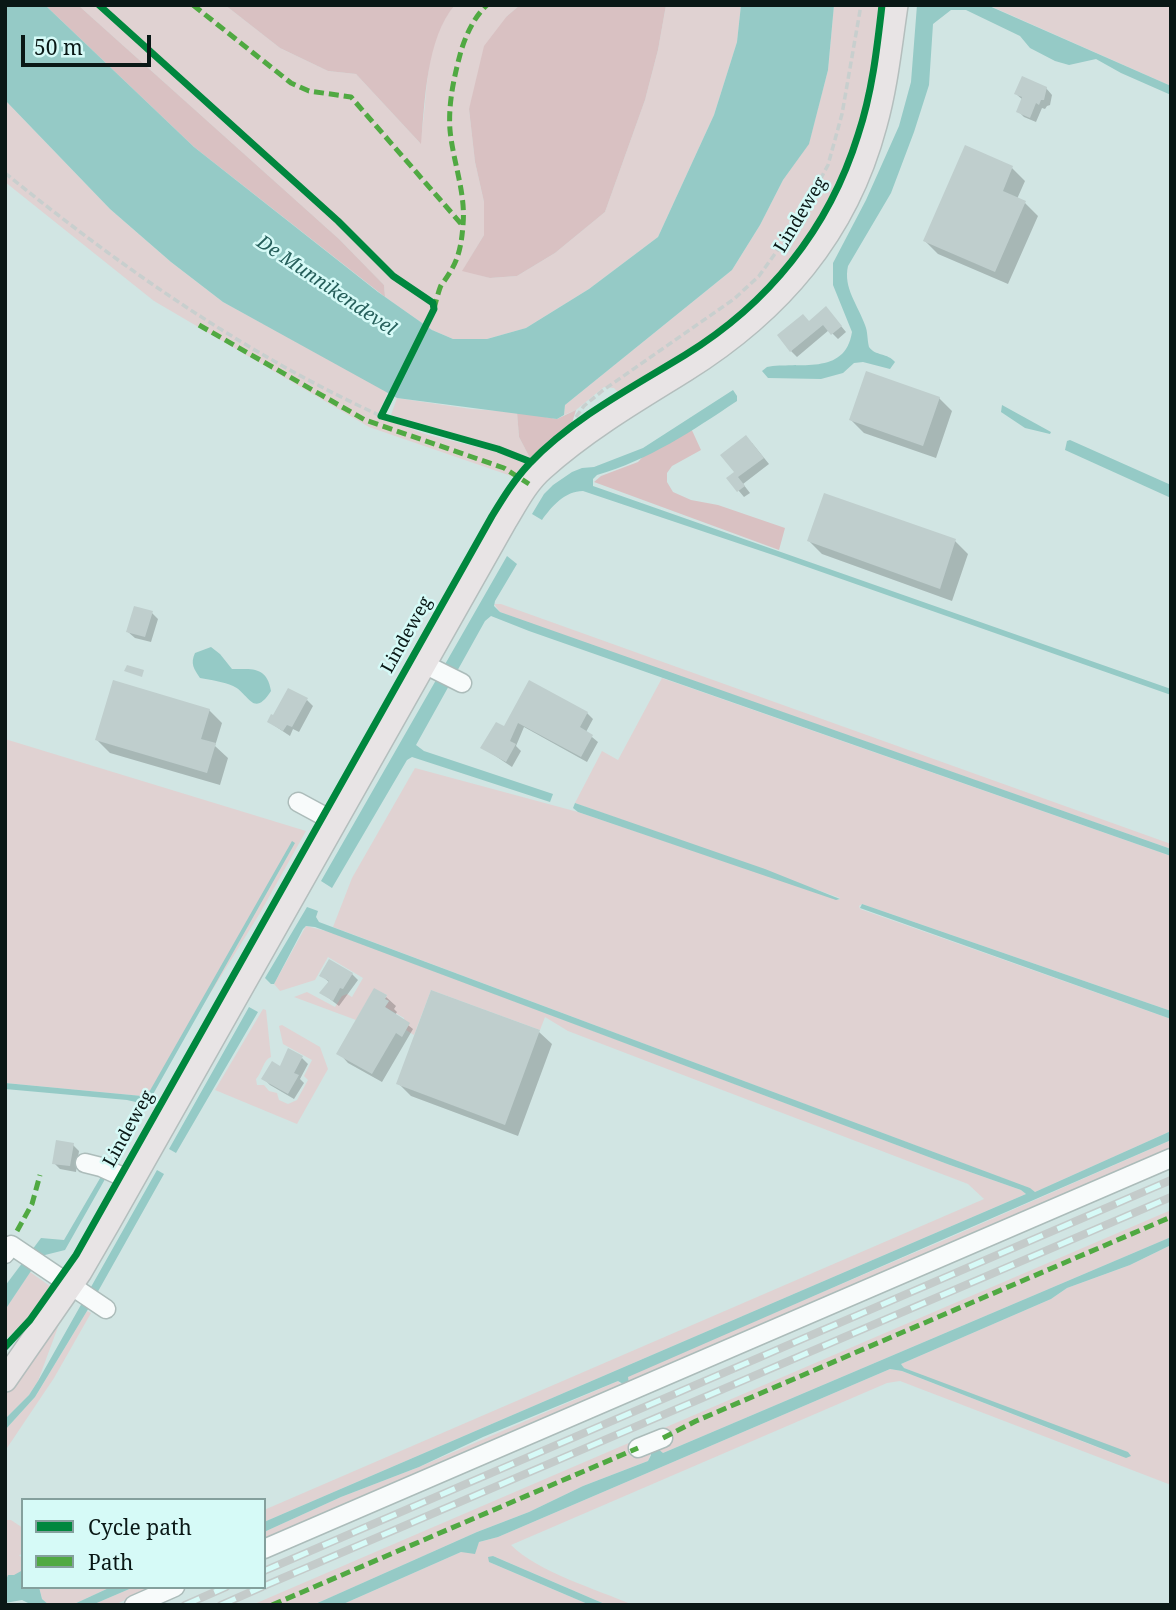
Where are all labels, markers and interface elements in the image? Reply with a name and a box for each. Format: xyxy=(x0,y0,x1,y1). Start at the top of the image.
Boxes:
scale bar xyxy=(24,21,154,65)
text: 50 m xyxy=(34,33,83,61)
street label: Lindeweg xyxy=(770,173,832,257)
water label: De Munnikendevel xyxy=(252,231,400,341)
street label: Lindeweg xyxy=(377,593,437,677)
street label: Lindeweg xyxy=(99,1087,159,1171)
legend xyxy=(21,1498,266,1589)
text: Cycle path xyxy=(88,1513,192,1541)
text: Path xyxy=(88,1548,133,1576)

